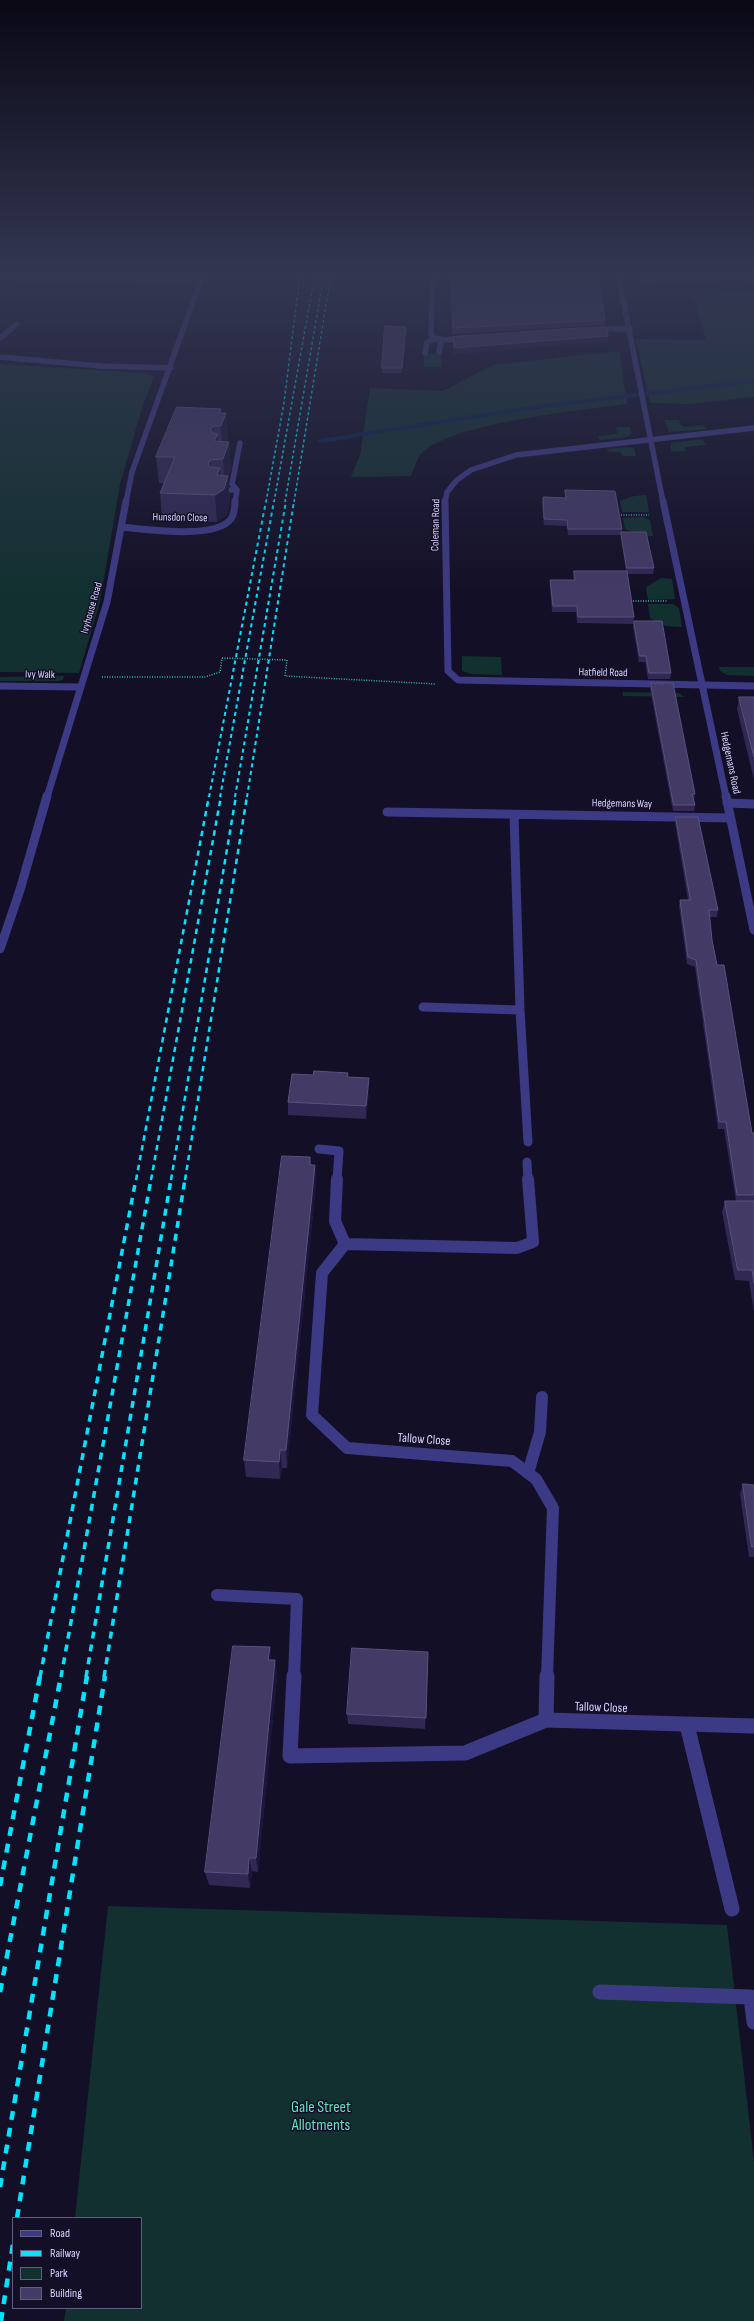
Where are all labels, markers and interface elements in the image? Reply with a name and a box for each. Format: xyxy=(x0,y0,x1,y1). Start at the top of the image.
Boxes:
street label: Coleman Road xyxy=(429,499,443,551)
street label: Hunsdon Close xyxy=(153,511,207,525)
street label: Ivyhouse Road xyxy=(78,581,106,635)
street label: Hatfield Road xyxy=(578,666,628,680)
street label: Ivy Walk xyxy=(25,668,55,682)
street label: Hedgemans Road xyxy=(717,731,743,795)
street label: Hedgemans Way xyxy=(592,797,652,811)
street label: Tallow Close xyxy=(397,1430,451,1450)
street label: Tallow Close xyxy=(574,1699,628,1717)
park label: Gale Street Allotments xyxy=(291,2098,351,2136)
legend xyxy=(12,2217,142,2309)
text: Road xyxy=(50,2226,70,2241)
text: Railway xyxy=(50,2246,80,2261)
text: Park xyxy=(50,2266,68,2281)
text: Building xyxy=(50,2286,82,2301)

